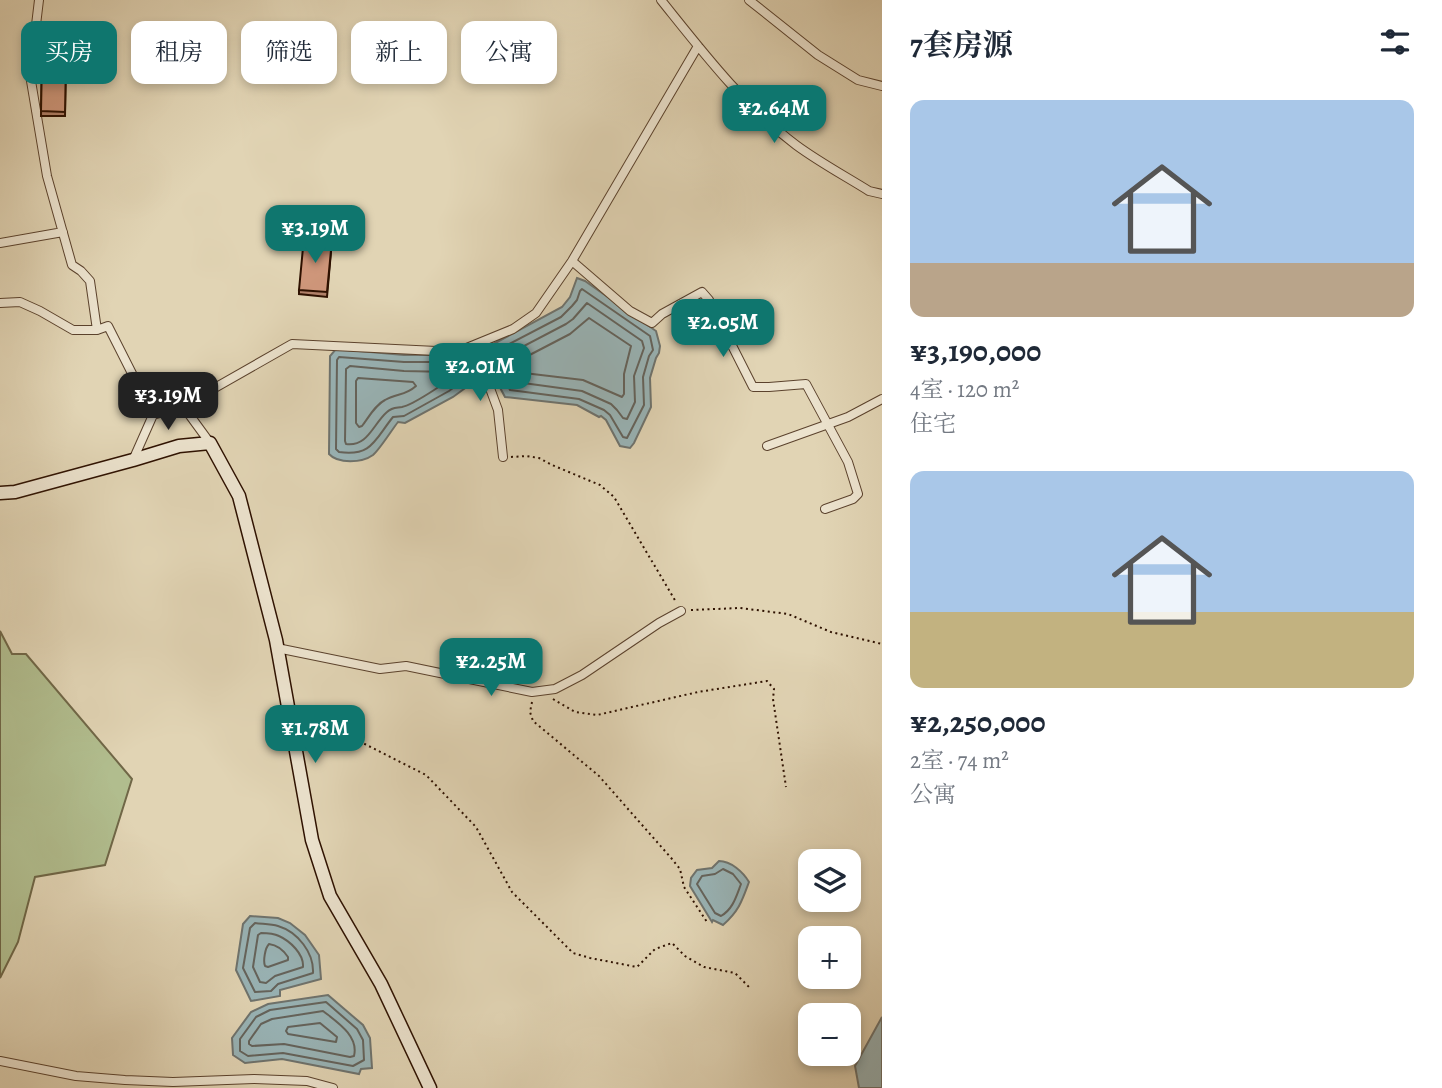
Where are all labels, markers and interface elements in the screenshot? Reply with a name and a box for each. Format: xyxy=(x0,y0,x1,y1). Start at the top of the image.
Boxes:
chip: 买房 xyxy=(21,21,117,84)
chip: 租房 xyxy=(131,21,227,84)
chip: 筛选 xyxy=(241,21,337,84)
chip: 新上 xyxy=(351,21,447,84)
chip: 公寓 xyxy=(461,21,557,84)
icon: filters xyxy=(1376,23,1414,61)
text: 7套房源 xyxy=(910,25,1013,65)
pin: ¥2.64M xyxy=(717,86,831,145)
text: ¥2.64M xyxy=(738,92,810,123)
icon: home xyxy=(1099,146,1225,272)
pin: ¥3.19M xyxy=(258,205,372,265)
text: ¥3.19M xyxy=(281,212,349,243)
pin: ¥2.05M xyxy=(666,300,780,359)
text: ¥2.05M xyxy=(687,306,759,337)
text: ¥3,190,000 xyxy=(910,331,1041,371)
pin: ¥2.01M xyxy=(423,344,537,403)
text: ¥2.01M xyxy=(445,350,515,381)
pin: ¥3.19M xyxy=(111,372,225,432)
text: 4室 · 120 m² xyxy=(910,374,1019,405)
text: ¥3.19M xyxy=(134,379,202,410)
text: 住宅 xyxy=(910,408,956,439)
icon: home xyxy=(1099,517,1225,643)
pin: ¥2.25M xyxy=(434,638,548,698)
text: ¥2.25M xyxy=(456,645,526,676)
text: ¥2,250,000 xyxy=(910,702,1046,742)
pin: ¥1.78M xyxy=(258,706,372,765)
text: ¥1.78M xyxy=(281,712,349,743)
text: 2室 · 74 m² xyxy=(910,745,1009,776)
text: 公寓 xyxy=(910,779,956,810)
map controls xyxy=(798,849,861,1066)
button: layers xyxy=(798,849,861,912)
button: + xyxy=(798,926,861,989)
button: − xyxy=(798,1003,861,1066)

